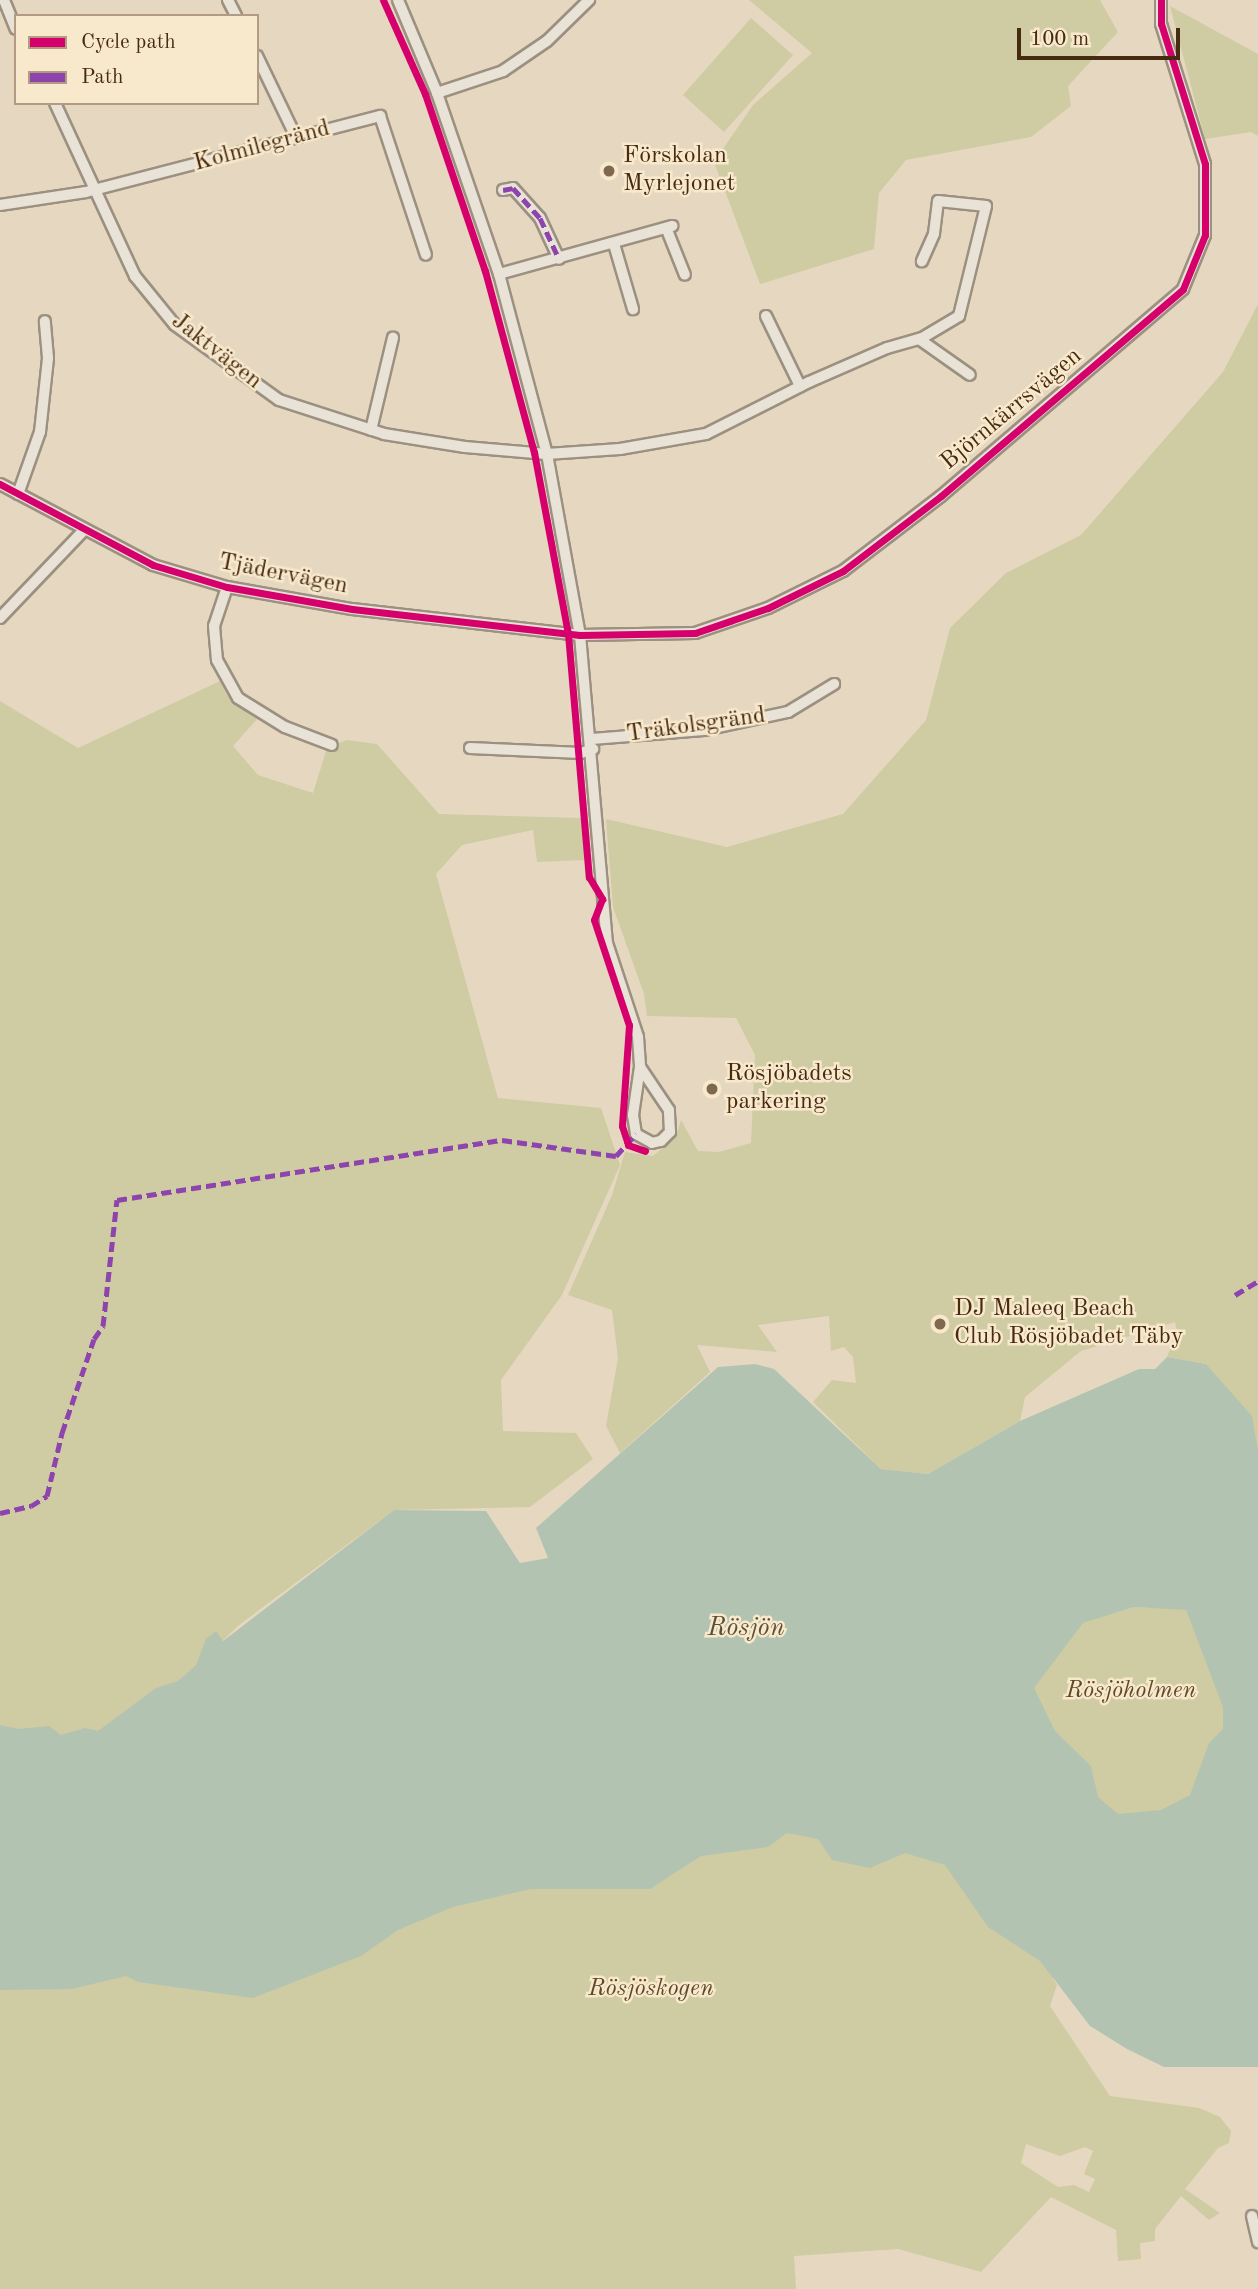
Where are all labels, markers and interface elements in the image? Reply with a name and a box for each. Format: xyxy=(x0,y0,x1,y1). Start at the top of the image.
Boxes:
legend xyxy=(14,14,259,105)
scale bar xyxy=(1020,14,1183,58)
text: 100 m xyxy=(1030,29,1089,50)
text: Cycle path xyxy=(81,32,176,53)
text: Path xyxy=(81,67,124,88)
street label: Kolmilegränd xyxy=(191,115,333,179)
place label: Förskolan Myrlejonet xyxy=(623,143,735,199)
marker: Förskolan Myrlejonet xyxy=(601,163,617,179)
street label: Jaktvägen xyxy=(165,308,267,396)
street label: Björnkärrsvägen xyxy=(936,343,1088,477)
street label: Tjädervägen xyxy=(216,548,350,602)
street label: Träkolsgränd xyxy=(625,702,767,750)
place label: Rösjöbadets parkering xyxy=(726,1061,852,1117)
marker: Rösjöbadets parkering xyxy=(704,1081,720,1097)
place label: DJ Maleeq Beach Club Rösjöbadet Täby xyxy=(954,1296,1183,1352)
marker: DJ Maleeq Beach Club Rösjöbadet Täby xyxy=(932,1316,948,1332)
water label: Rösjön xyxy=(707,1613,785,1645)
park label: Rösjöholmen xyxy=(1066,1678,1196,1706)
park label: Rösjöskogen xyxy=(588,1976,714,2004)

